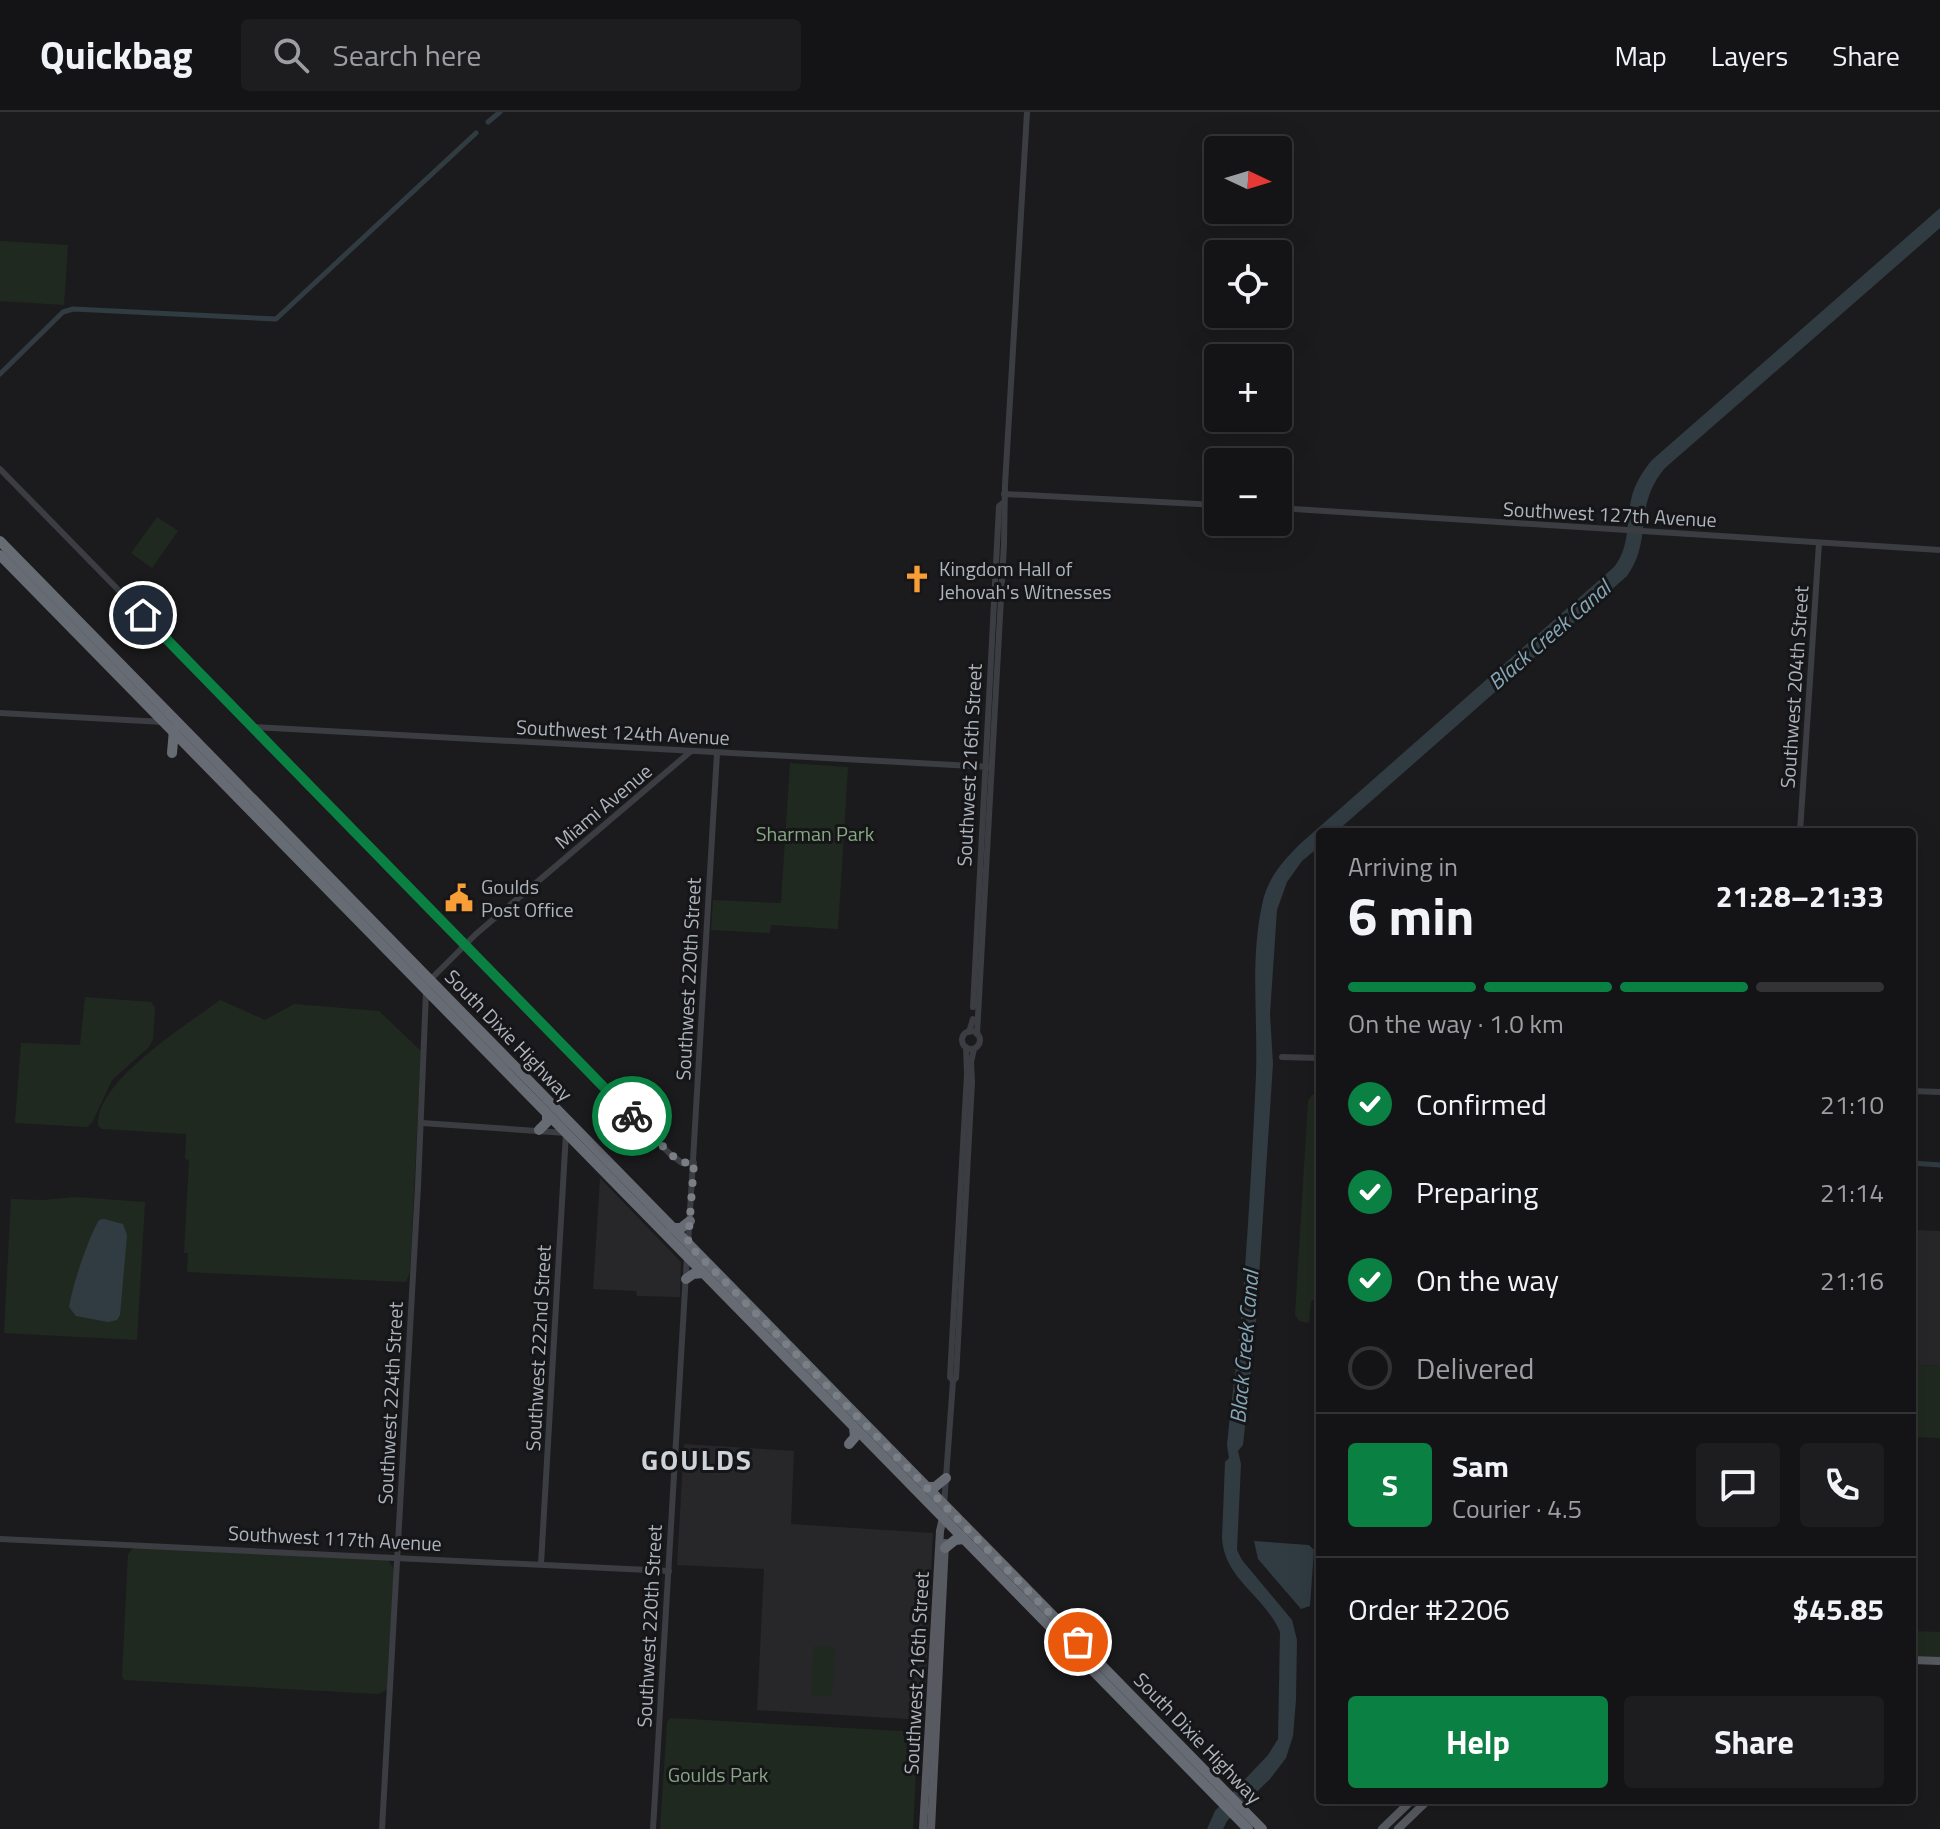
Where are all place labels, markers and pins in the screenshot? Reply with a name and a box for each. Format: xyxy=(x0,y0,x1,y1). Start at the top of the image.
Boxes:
place label: Kingdom Hall of Jehovah's Witnesses xyxy=(939,553,1112,607)
church icon: Kingdom Hall of Jehovah's Witnesses xyxy=(902,564,932,594)
pin xyxy=(109,581,177,649)
place label: Goulds Post Office xyxy=(481,871,574,925)
public building icon: Goulds Post Office xyxy=(444,883,474,913)
pin xyxy=(1044,1608,1112,1676)

